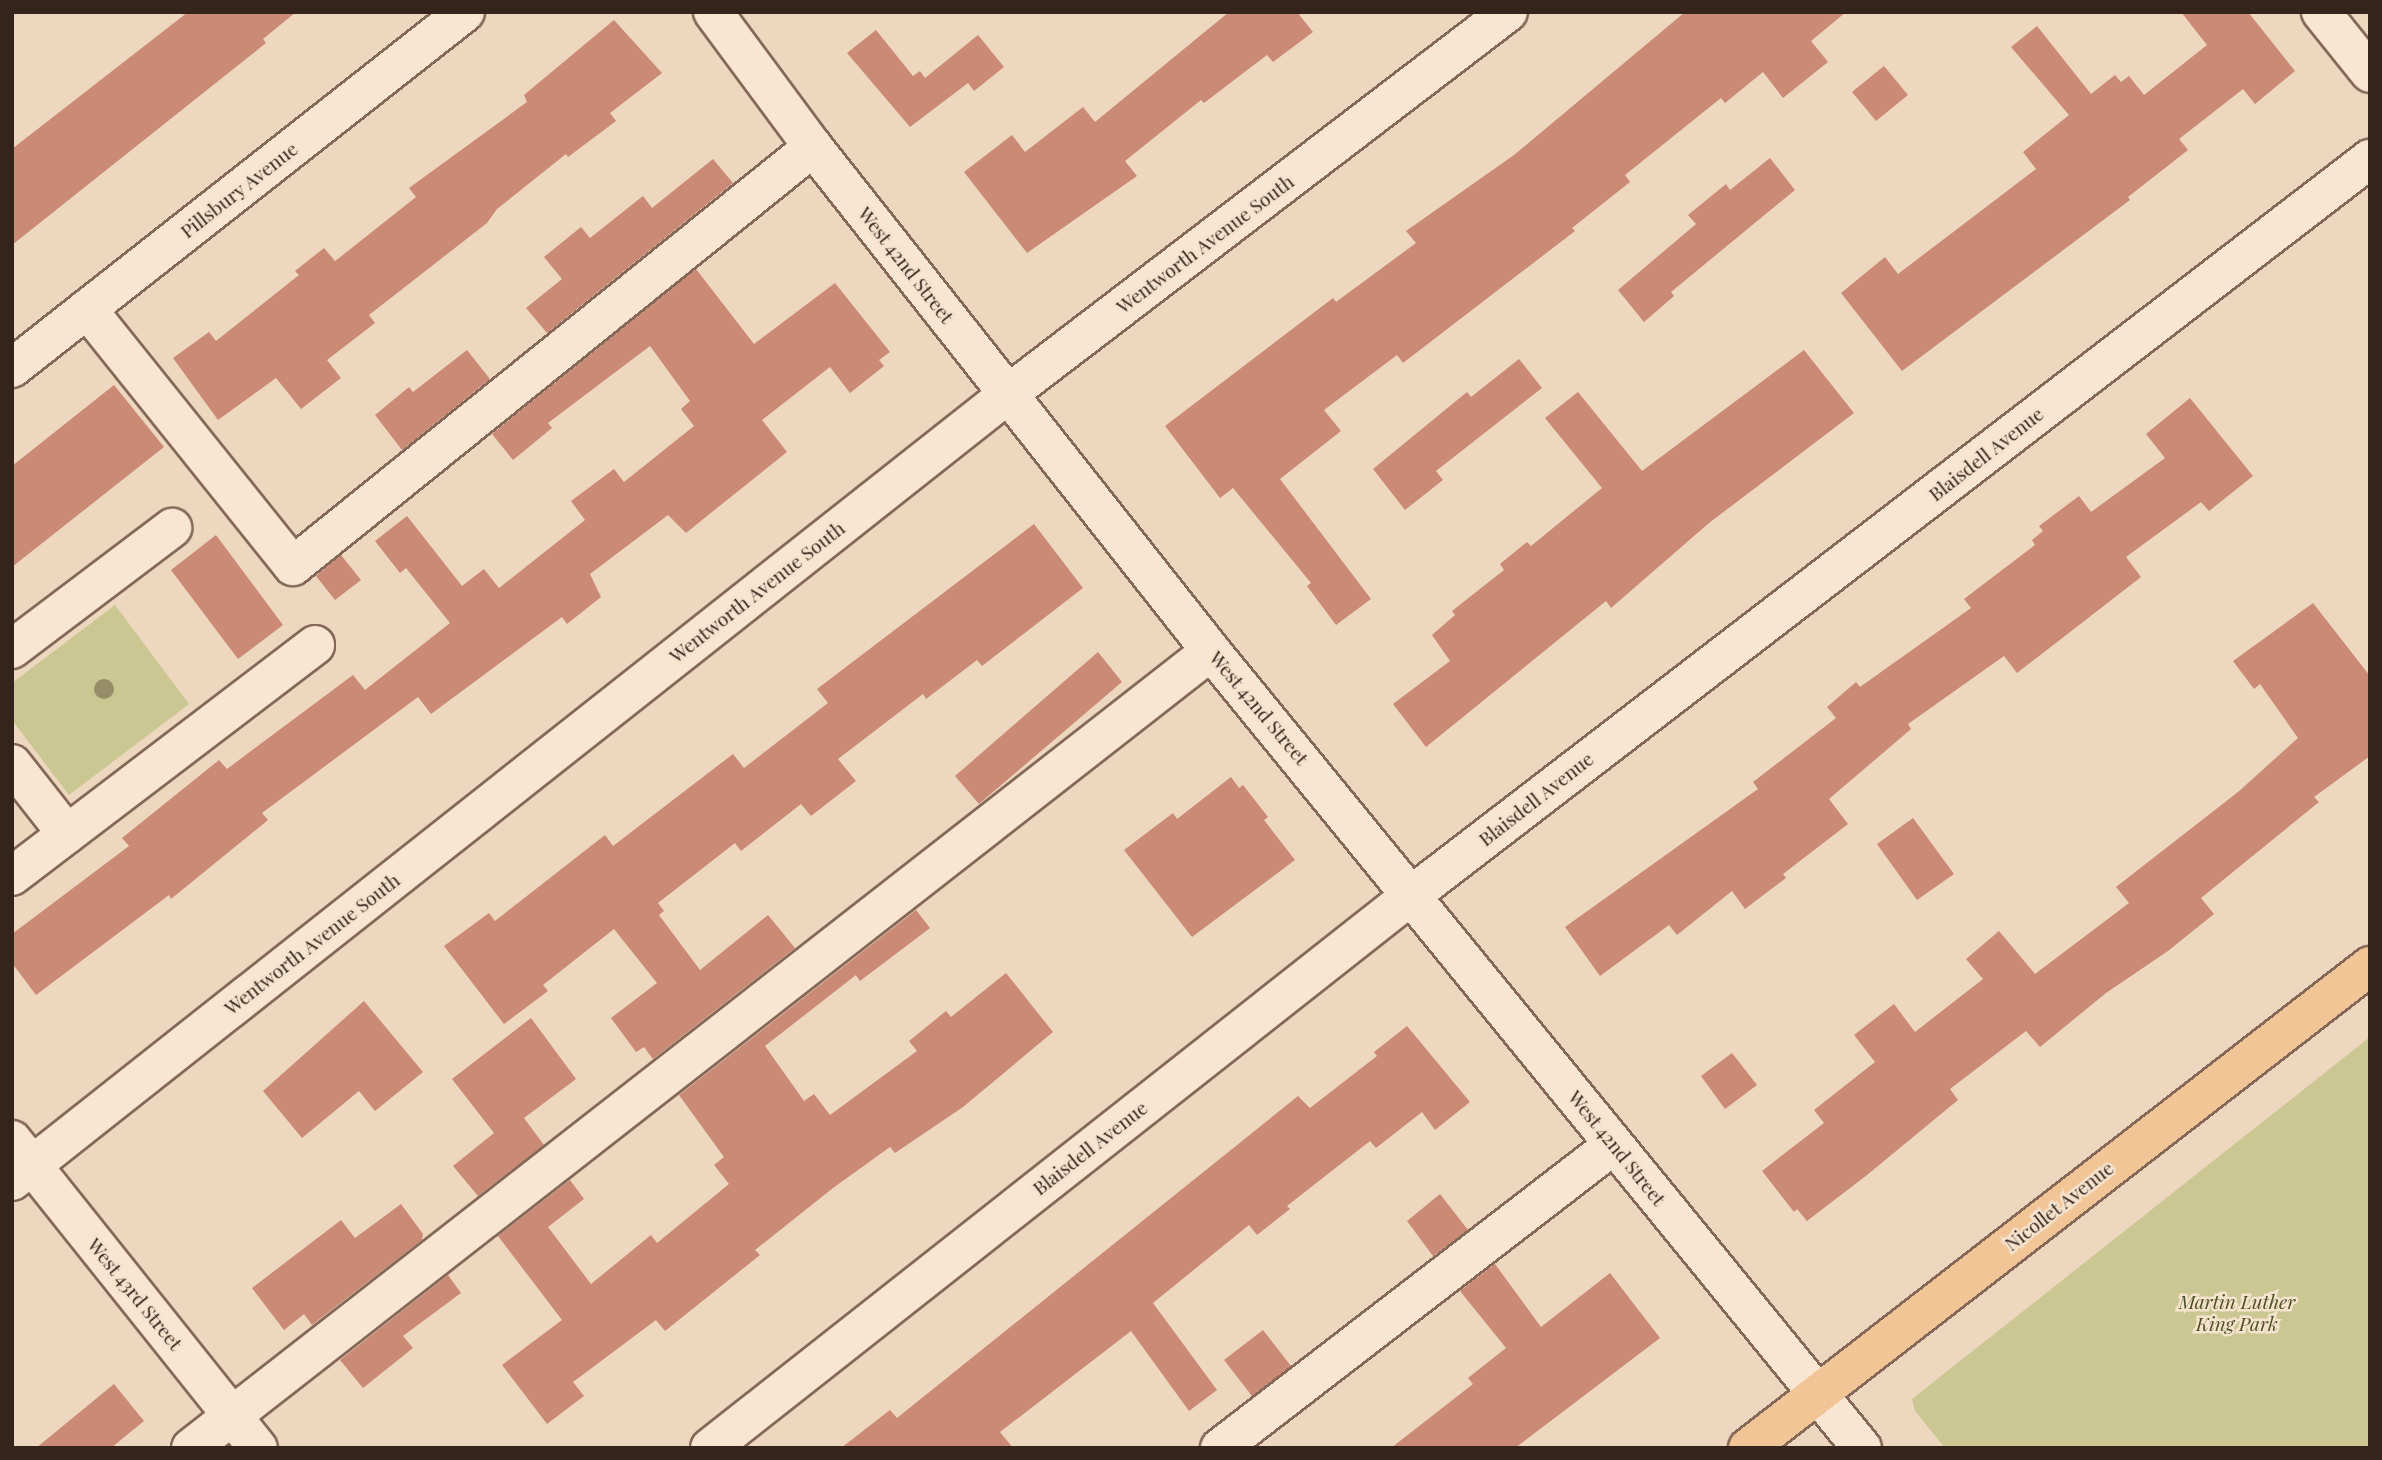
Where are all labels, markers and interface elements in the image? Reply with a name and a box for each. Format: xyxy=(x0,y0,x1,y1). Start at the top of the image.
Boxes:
street label: Pillsbury Avenue xyxy=(176,137,302,243)
street label: Wentworth Avenue South xyxy=(1112,170,1298,318)
street label: West 42nd Street xyxy=(853,202,959,328)
street label: Blaisdell Avenue xyxy=(1924,402,2048,506)
street label: Wentworth Avenue South xyxy=(665,516,849,668)
street label: West 42nd Street xyxy=(1205,646,1313,770)
street label: Blaisdell Avenue xyxy=(1474,747,1598,851)
street label: Wentworth Avenue South xyxy=(220,868,404,1020)
street label: West 42nd Street xyxy=(1563,1086,1671,1210)
street label: Blaisdell Avenue xyxy=(1028,1096,1152,1200)
street label: Nicollet Avenue xyxy=(2000,1156,2118,1256)
street label: West 43rd Street xyxy=(83,1233,187,1355)
park label: Martin Luther King Park xyxy=(2179,1291,2295,1335)

